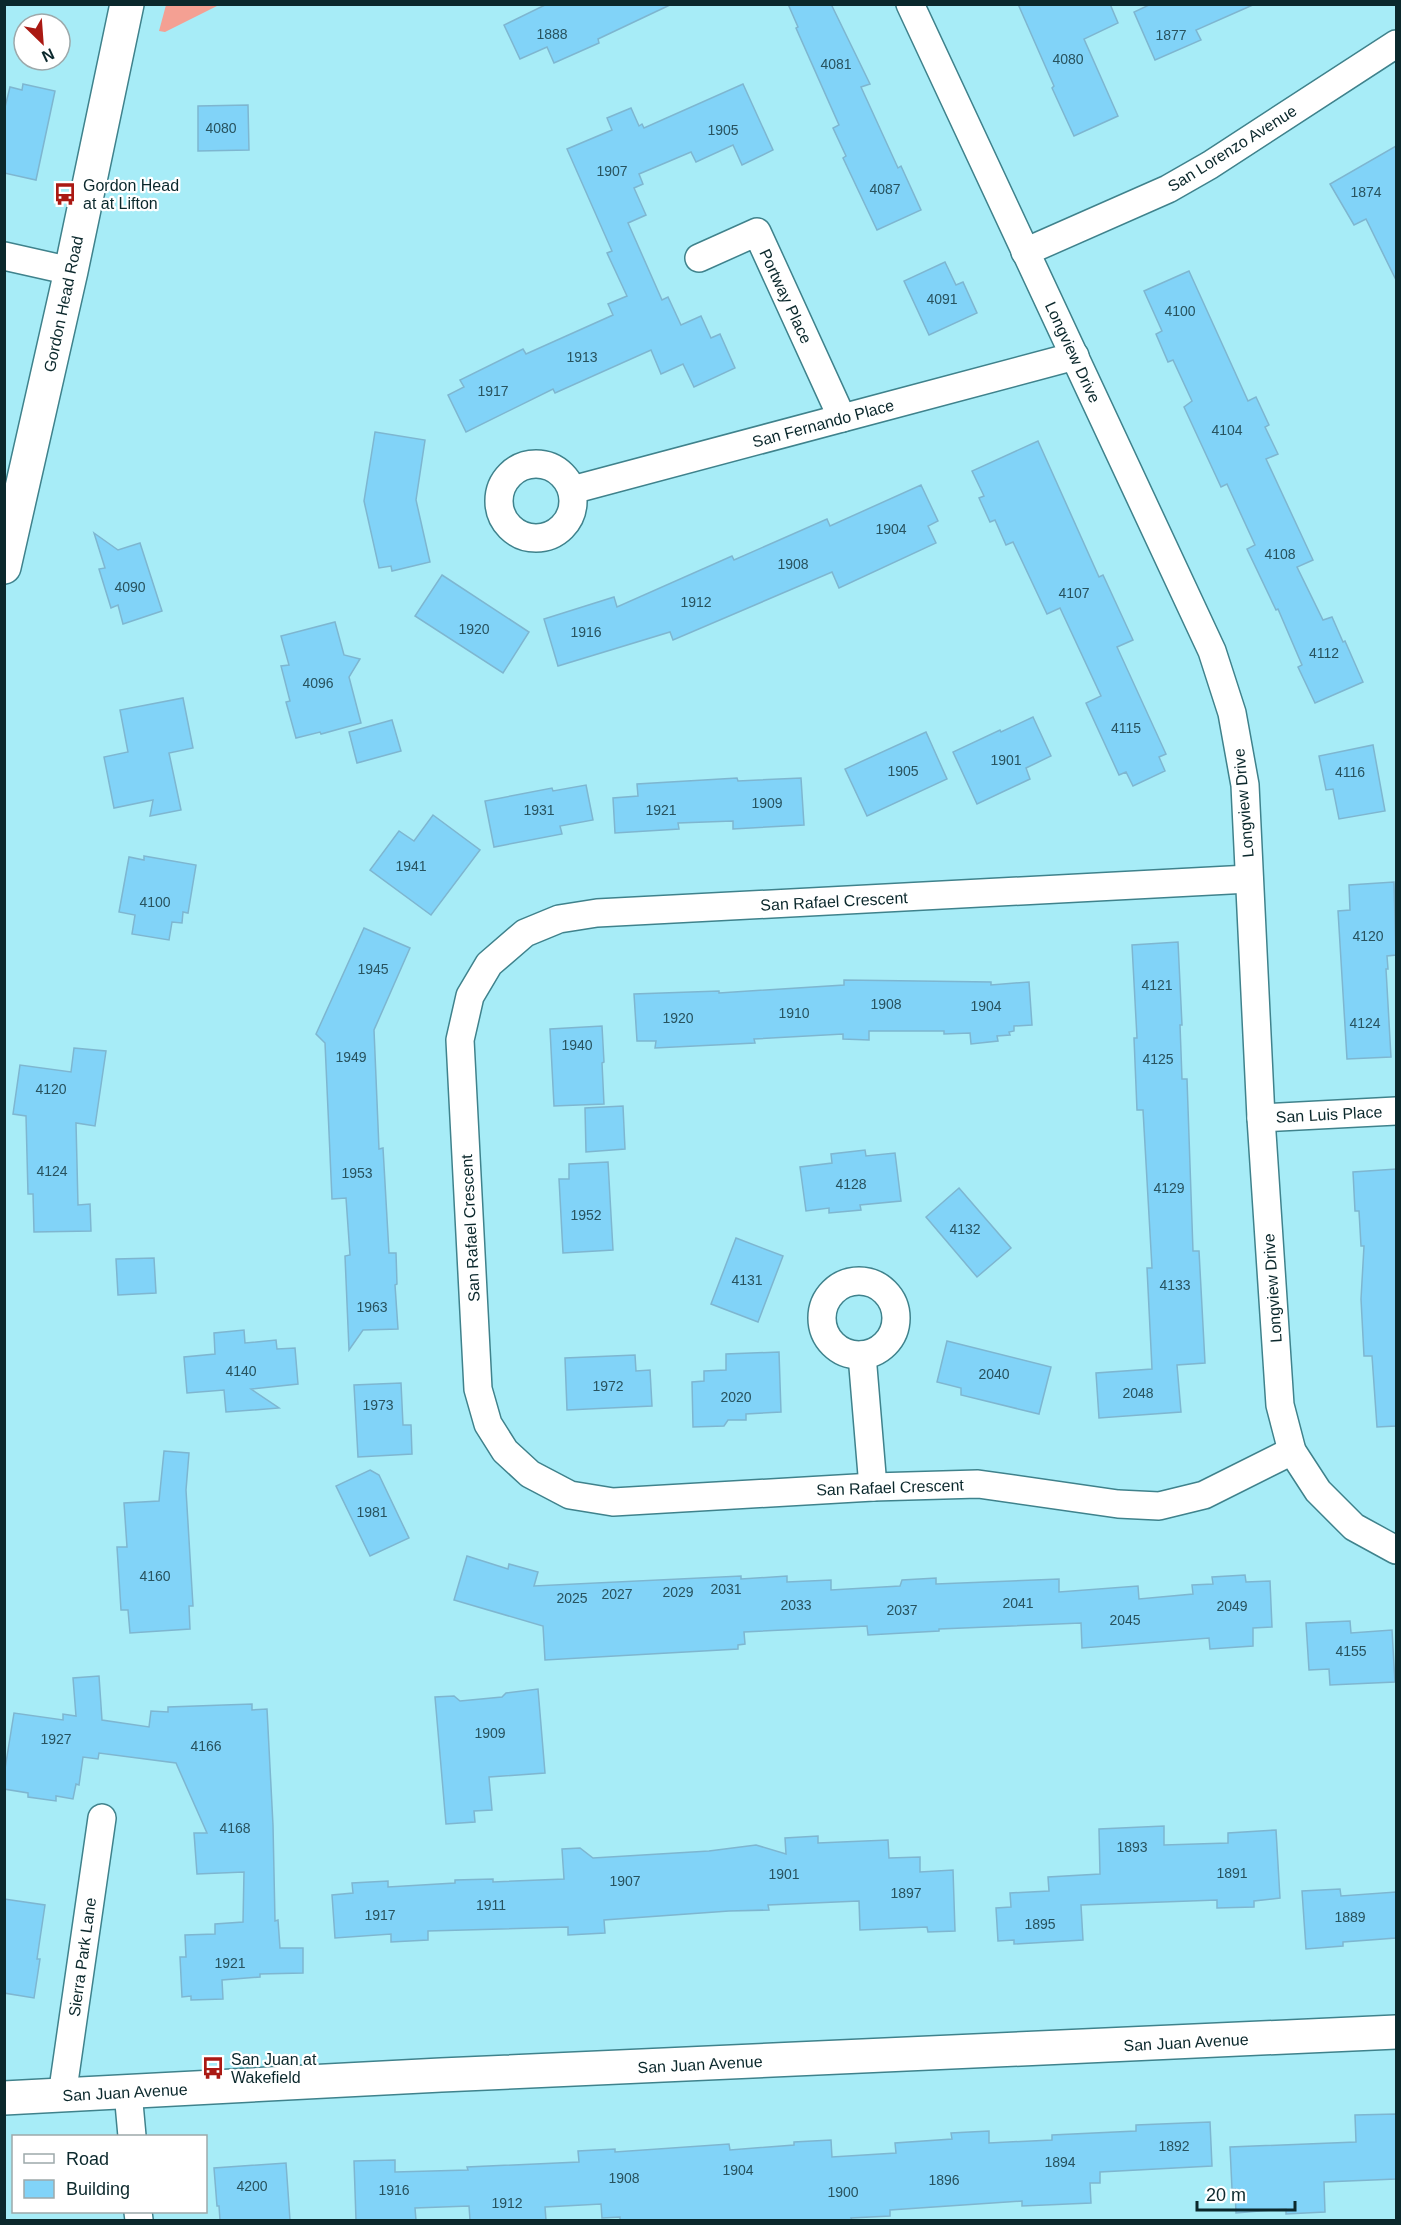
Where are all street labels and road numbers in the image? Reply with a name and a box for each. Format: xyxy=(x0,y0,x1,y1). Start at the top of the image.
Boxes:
street label: San Lorenzo Avenue xyxy=(1165,102,1300,195)
street label: Gordon Head Road xyxy=(41,234,86,374)
street label: Portway Place xyxy=(756,246,815,346)
street label: Longview Drive xyxy=(1042,299,1103,405)
street label: San Fernando Place xyxy=(750,396,896,451)
street label: Longview Drive xyxy=(1230,748,1257,858)
street label: San Rafael Crescent xyxy=(760,889,909,914)
street label: San Luis Place xyxy=(1275,1103,1383,1126)
street label: San Rafael Crescent xyxy=(458,1153,483,1302)
street label: Longview Drive xyxy=(1260,1233,1285,1343)
street label: San Rafael Crescent xyxy=(816,1476,965,1499)
street label: Sierra Park Lane xyxy=(66,1896,99,2018)
street label: San Juan Avenue xyxy=(1123,2031,1249,2054)
street label: San Juan Avenue xyxy=(637,2053,763,2076)
street label: San Juan Avenue xyxy=(62,2081,188,2104)

